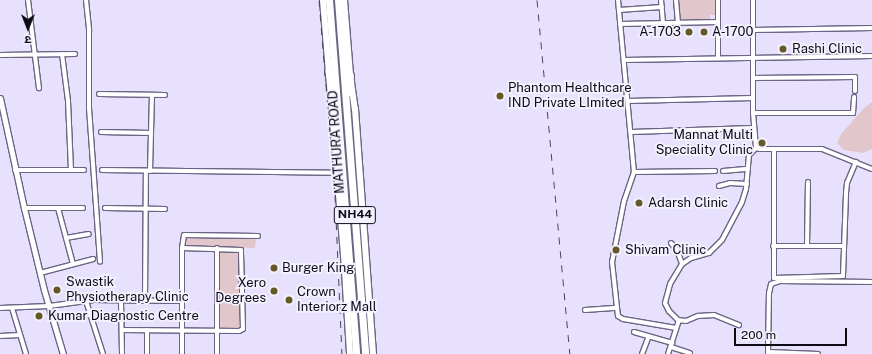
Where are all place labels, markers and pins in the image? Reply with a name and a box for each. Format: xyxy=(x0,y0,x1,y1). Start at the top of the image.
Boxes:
place label: A-1703 xyxy=(639,24,681,40)
place label: A-1700 xyxy=(712,24,753,40)
marker: A-1703 xyxy=(684,27,694,37)
marker: A-1700 xyxy=(699,27,709,37)
place label: Rashi Clinic xyxy=(792,41,862,57)
marker: Rashi Clinic xyxy=(777,43,789,55)
place label: Phantom Healthcare IND Private LImited xyxy=(508,81,632,112)
marker: Phantom Healthcare IND Private LImited xyxy=(495,91,505,101)
place label: Mannat Multi Speciality Clinic xyxy=(656,128,753,159)
marker: Mannat Multi Speciality Clinic xyxy=(756,137,768,149)
place label: Adarsh Clinic xyxy=(648,195,728,211)
marker: Adarsh Clinic xyxy=(633,197,645,209)
place label: Shivam Clinic xyxy=(625,242,706,258)
marker: Shivam Clinic xyxy=(610,244,622,256)
place label: Burger King xyxy=(282,260,354,276)
marker: Burger King xyxy=(269,263,279,273)
place label: Swastik Physiotherapy Clinic xyxy=(66,275,189,306)
place label: Xero Degrees xyxy=(215,276,266,307)
marker: Swastik Physiotherapy Clinic xyxy=(51,284,63,296)
place label: Crown Interiorz Mall xyxy=(297,285,377,316)
marker: Xero Degrees xyxy=(269,286,279,296)
marker: Crown Interiorz Mall xyxy=(284,295,294,305)
place label: Kumar Diagnostic Centre xyxy=(48,308,199,324)
marker: Kumar Diagnostic Centre xyxy=(33,310,45,322)

